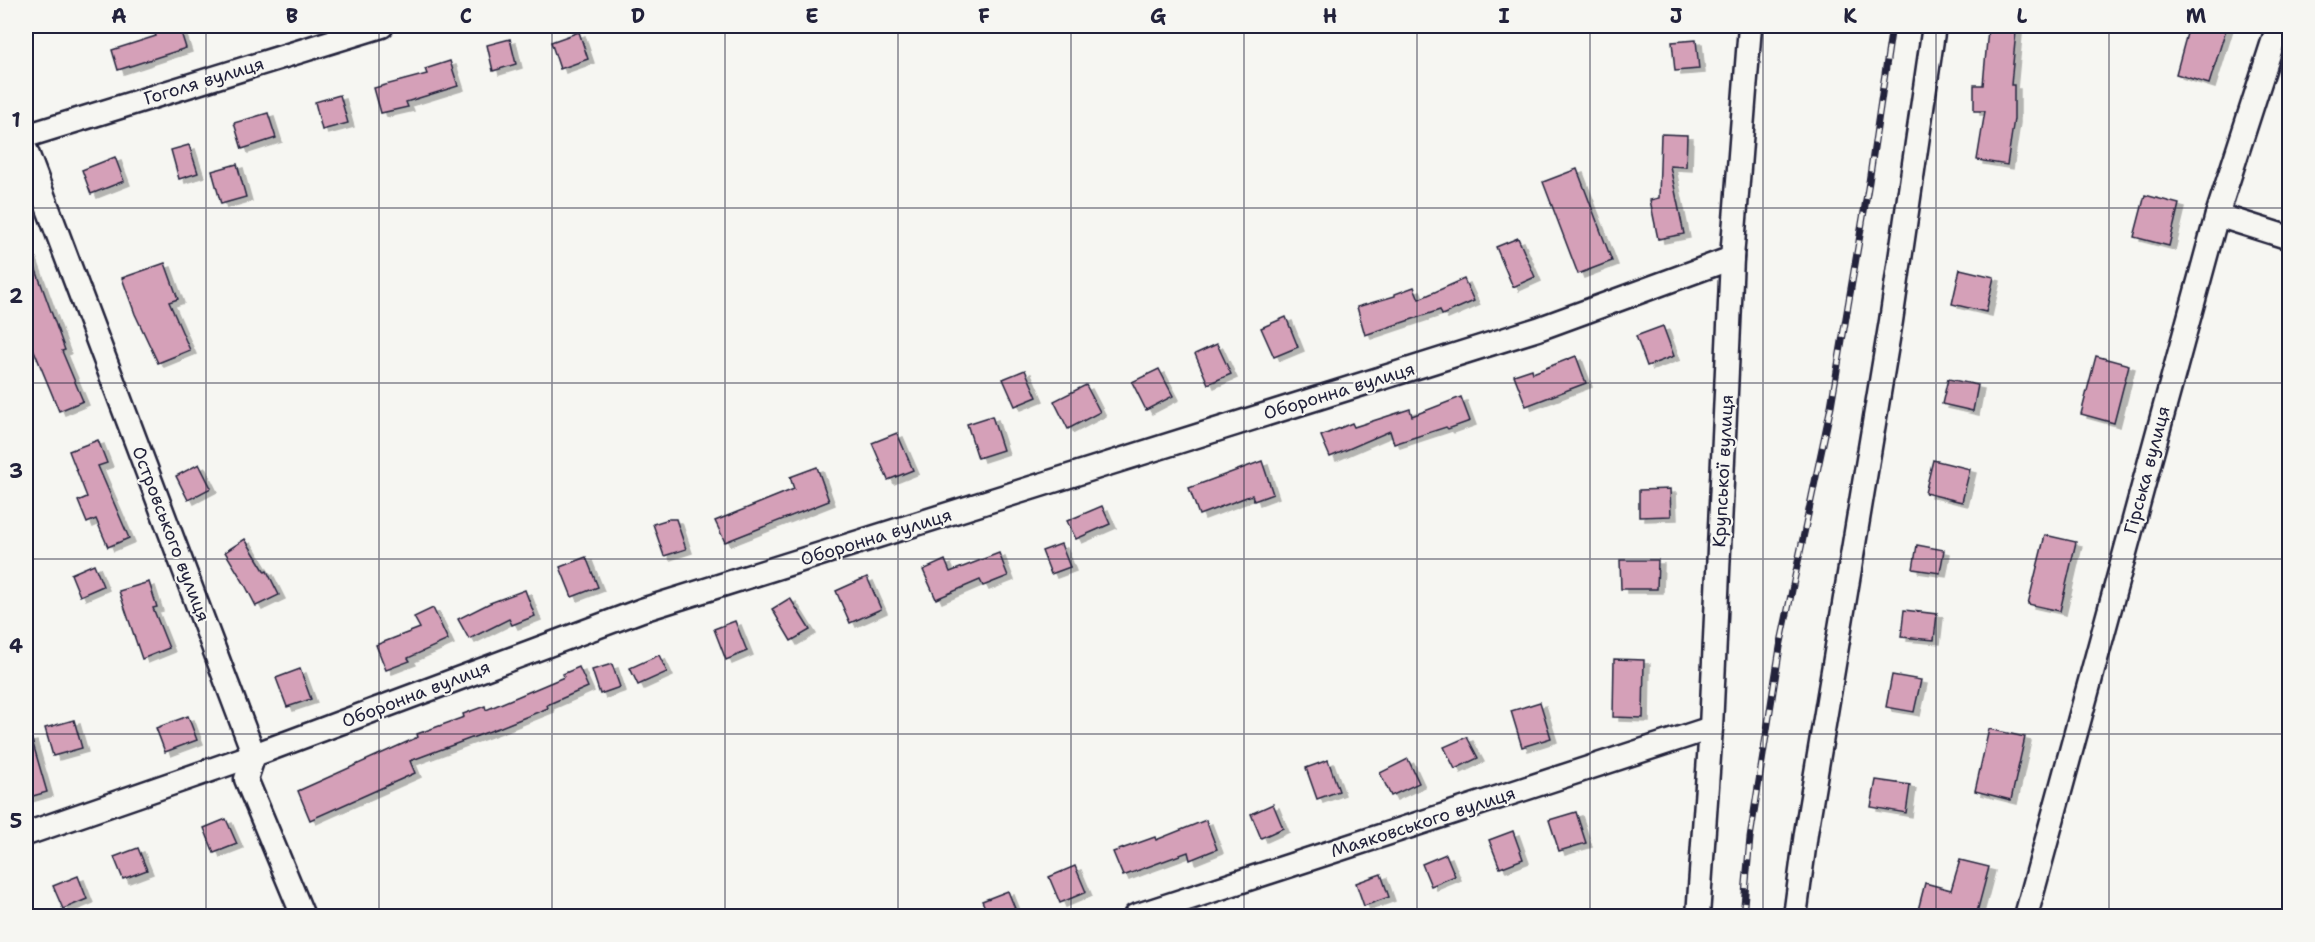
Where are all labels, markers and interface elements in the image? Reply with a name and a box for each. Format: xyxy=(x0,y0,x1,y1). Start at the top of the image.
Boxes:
text: A xyxy=(111,3,127,29)
text: B xyxy=(286,3,298,29)
text: C xyxy=(460,3,472,29)
text: D xyxy=(631,3,645,29)
text: E xyxy=(805,3,819,29)
text: F xyxy=(978,3,990,29)
text: G xyxy=(1150,3,1166,29)
text: H xyxy=(1323,3,1337,29)
text: I xyxy=(1498,3,1510,29)
text: J xyxy=(1670,3,1683,29)
text: K xyxy=(1843,3,1857,29)
text: L xyxy=(2017,3,2028,29)
text: M xyxy=(2186,3,2207,29)
street label: Гоголя вулиця xyxy=(141,51,267,111)
text: 1 xyxy=(11,107,21,133)
text: 2 xyxy=(9,283,23,309)
street label: Оборонна вулиця xyxy=(1260,357,1418,425)
street label: Крупської вулиця xyxy=(1707,394,1739,548)
street label: Гірська вулиця xyxy=(2118,403,2176,537)
street label: Островського вулиця xyxy=(126,443,216,625)
text: 3 xyxy=(9,458,23,484)
street label: Оборонна вулиця xyxy=(797,503,955,571)
text: 4 xyxy=(9,633,23,659)
street label: Оборонна вулиця xyxy=(338,655,494,733)
street label: Маяковського вулиця xyxy=(1328,781,1518,863)
text: 5 xyxy=(10,808,22,834)

